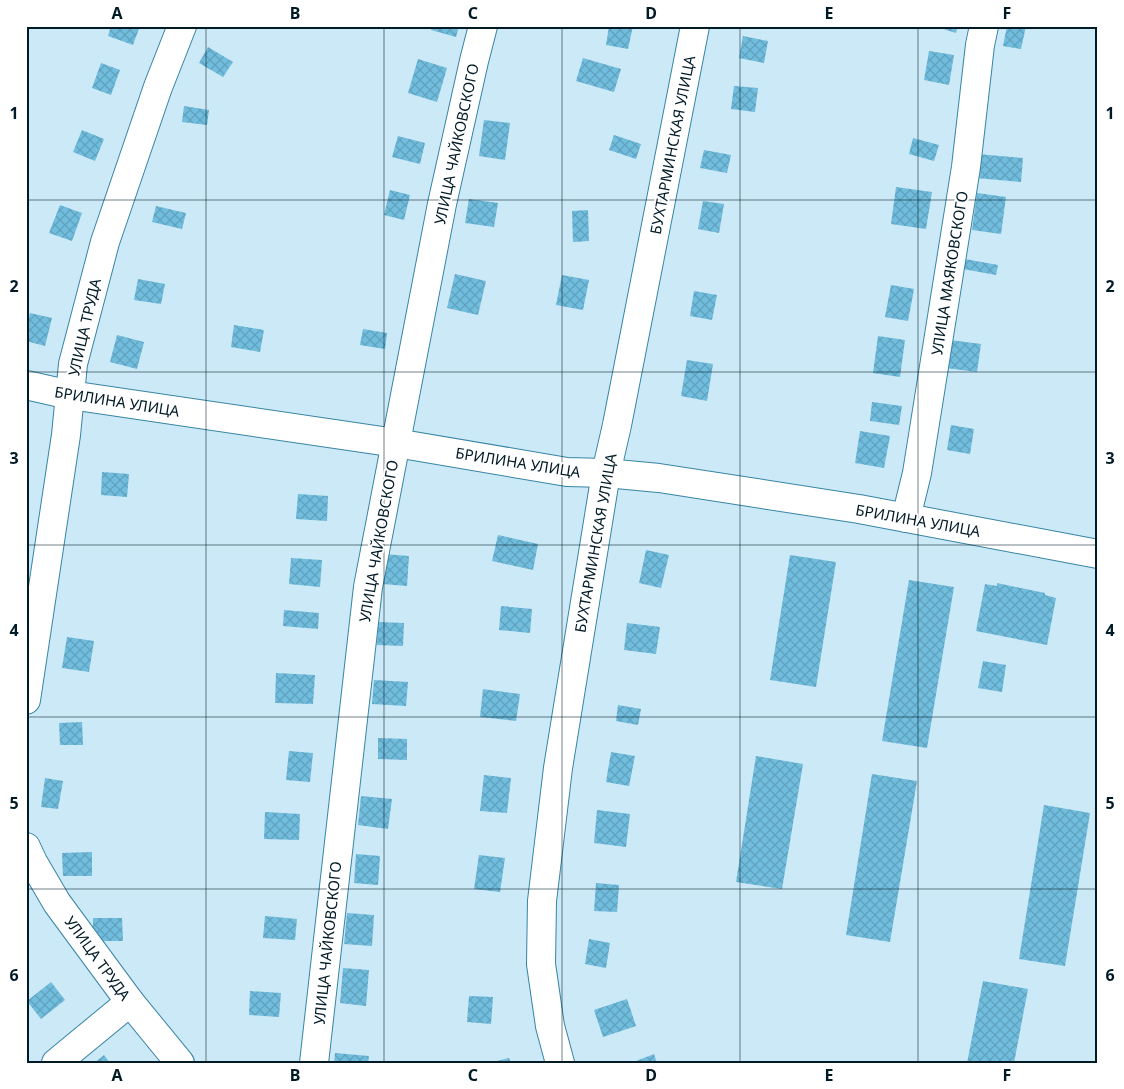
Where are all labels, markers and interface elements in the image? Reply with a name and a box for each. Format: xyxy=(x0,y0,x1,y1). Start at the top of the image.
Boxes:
text: A xyxy=(111,2,123,24)
text: B xyxy=(290,2,300,24)
text: C xyxy=(468,2,478,24)
text: D xyxy=(645,2,657,24)
text: E xyxy=(825,2,834,24)
text: F xyxy=(1003,2,1011,24)
street label: БУХТАРМИНСКАЯ УЛИЦА xyxy=(645,54,699,236)
street label: УЛИЦА ЧАЙКОВСКОГО xyxy=(429,62,483,226)
text: 1 xyxy=(9,102,19,124)
text: 1 xyxy=(1105,102,1115,124)
street label: УЛИЦА МАЯКОВСКОГО xyxy=(926,189,972,357)
text: 2 xyxy=(9,275,19,297)
text: 2 xyxy=(1105,275,1115,297)
street label: УЛИЦА ТРУДА xyxy=(63,276,105,378)
street label: БРИЛИНА УЛИЦА xyxy=(53,381,181,421)
street label: БРИЛИНА УЛИЦА xyxy=(454,442,582,482)
text: 3 xyxy=(9,447,19,469)
text: 3 xyxy=(1105,447,1115,469)
street label: БУХТАРМИНСКАЯ УЛИЦА xyxy=(569,451,621,634)
street label: УЛИЦА ЧАЙКОВСКОГО xyxy=(354,458,402,624)
street label: БРИЛИНА УЛИЦА xyxy=(854,499,982,541)
text: 4 xyxy=(9,619,19,641)
text: 4 xyxy=(1105,619,1115,641)
text: 5 xyxy=(9,792,19,814)
text: 5 xyxy=(1105,792,1115,814)
street label: УЛИЦА ЧАЙКОВСКОГО xyxy=(308,860,346,1026)
street label: УЛИЦА ТРУДА xyxy=(61,912,136,1005)
text: 6 xyxy=(9,964,19,986)
text: 6 xyxy=(1105,964,1115,986)
text: A xyxy=(111,1064,123,1086)
text: B xyxy=(290,1064,300,1086)
text: C xyxy=(468,1064,478,1086)
text: D xyxy=(645,1064,657,1086)
text: E xyxy=(825,1064,834,1086)
text: F xyxy=(1003,1064,1011,1086)

